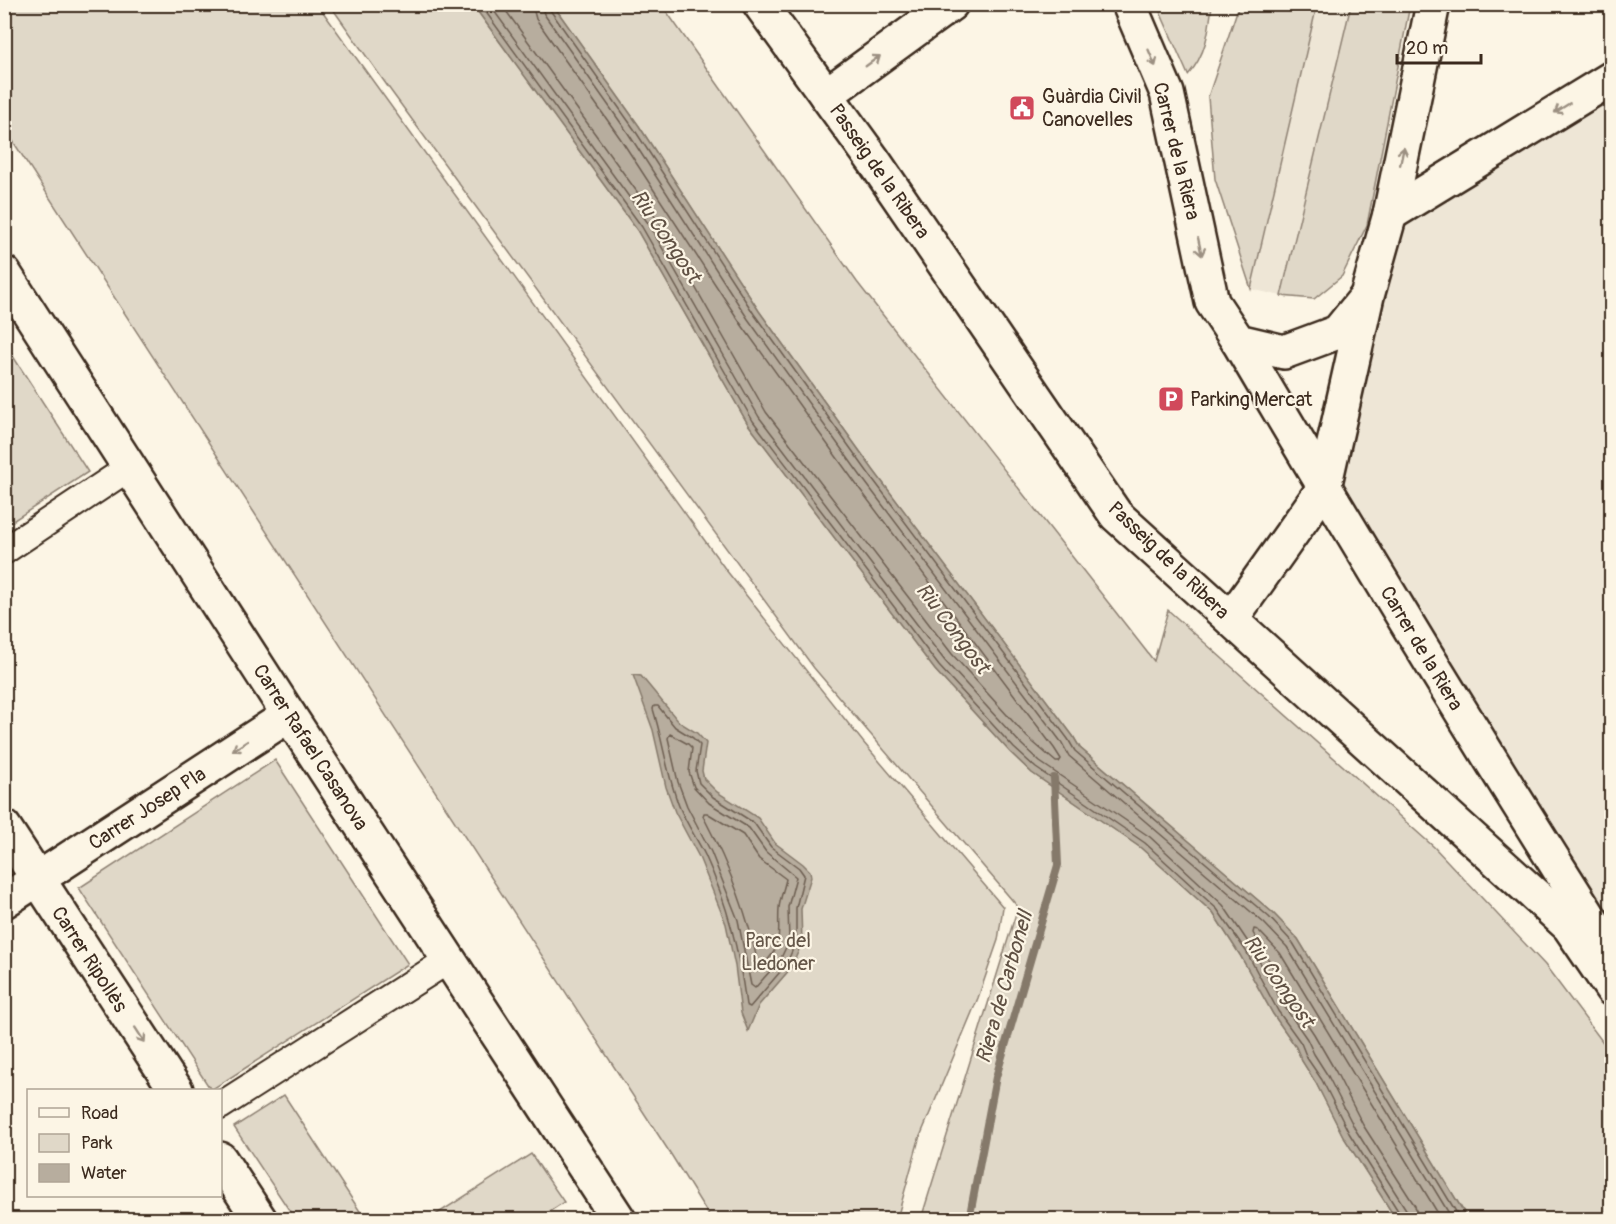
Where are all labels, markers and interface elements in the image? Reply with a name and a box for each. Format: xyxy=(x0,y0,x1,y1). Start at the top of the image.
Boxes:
scale bar xyxy=(1397,27,1481,65)
text: 20 m xyxy=(1406,37,1448,60)
one-way arrow xyxy=(1147,49,1158,67)
one-way arrow xyxy=(865,55,881,67)
street label: Carrer de la Riera xyxy=(1147,80,1206,223)
place label: Guàrdia Civil Canovelles xyxy=(1042,84,1142,132)
public building icon: Guàrdia Civil Canovelles xyxy=(1007,93,1037,123)
street label: Passeig de la Ribera xyxy=(824,99,935,244)
one-way arrow xyxy=(1554,103,1571,115)
one-way arrow xyxy=(1397,147,1408,167)
water label: Riu Congost xyxy=(625,185,708,290)
one-way arrow xyxy=(1195,237,1206,256)
parking icon: Parking Mercat xyxy=(1156,384,1186,414)
place label: Parking Mercat xyxy=(1190,387,1313,412)
street label: Passeig de la Ribera xyxy=(1103,496,1235,625)
water label: Riu Congost xyxy=(910,578,997,681)
street label: Carrer de la Riera xyxy=(1375,581,1469,715)
street label: Carrer Rafael Casanova xyxy=(247,659,374,835)
one-way arrow xyxy=(232,741,249,753)
street label: Carrer Josep Pla xyxy=(84,761,211,856)
street label: Carrer Ripollès xyxy=(46,902,133,1017)
water label: Riera de Carbonell xyxy=(970,906,1040,1066)
park label: Parc del Lledoner xyxy=(741,928,815,976)
water label: Riu Congost xyxy=(1237,930,1322,1035)
one-way arrow xyxy=(133,1026,146,1043)
legend xyxy=(27,1089,222,1197)
text: Road xyxy=(81,1102,118,1125)
text: Park xyxy=(81,1132,113,1155)
text: Water xyxy=(81,1162,127,1185)

